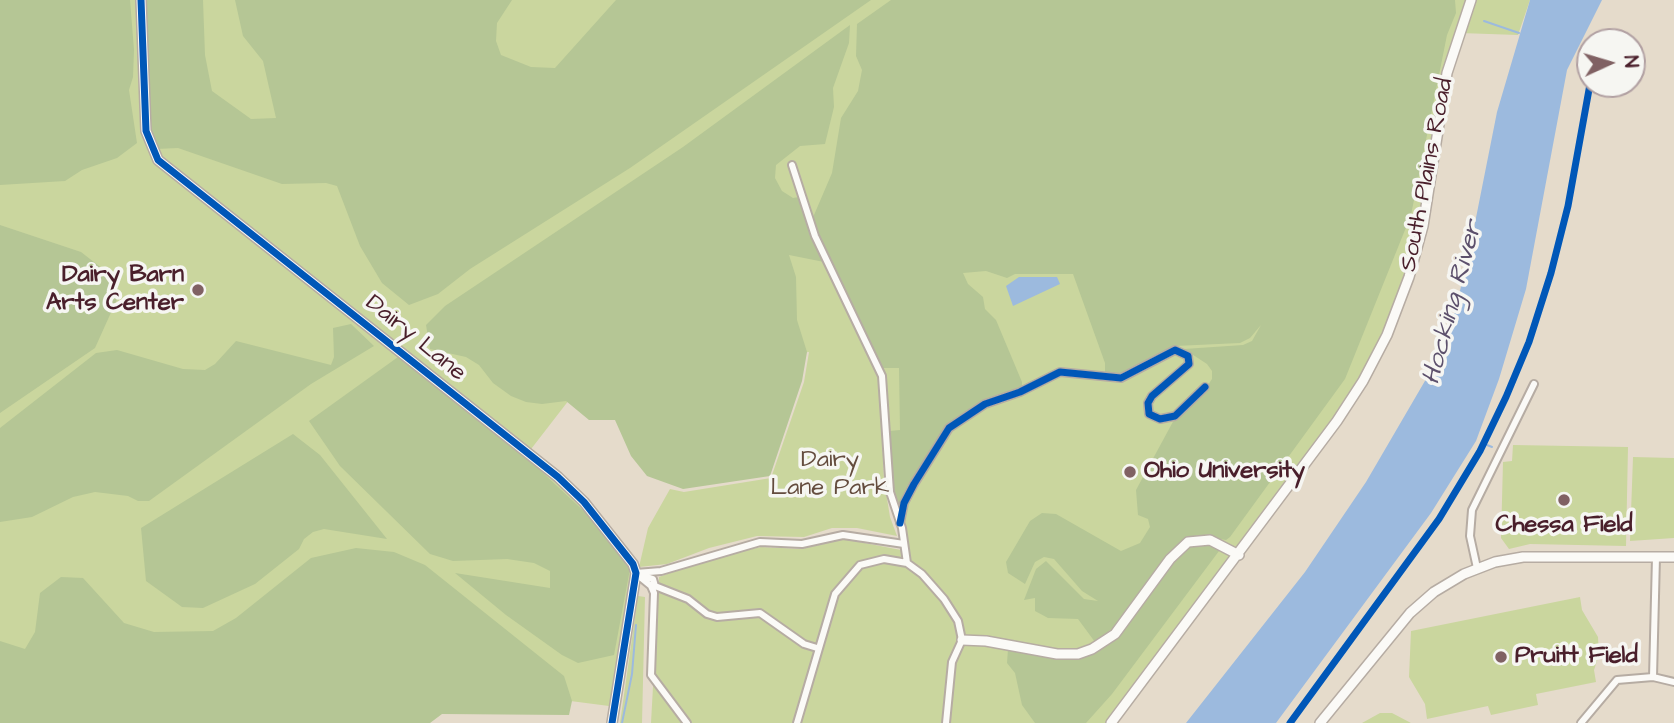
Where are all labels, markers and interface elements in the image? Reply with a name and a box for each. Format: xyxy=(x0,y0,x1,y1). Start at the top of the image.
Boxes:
north arrow xyxy=(1576,28,1646,98)
text: N xyxy=(1617,55,1644,69)
street label: South Plains Road xyxy=(1395,76,1461,274)
water label: Hocking River xyxy=(1417,218,1491,388)
place label: Dairy Barn Arts Center xyxy=(46,262,184,318)
marker: Dairy Barn Arts Center xyxy=(190,282,206,298)
street label: Dairy Lane xyxy=(359,290,471,388)
park label: Dairy Lane Park xyxy=(771,447,889,503)
place label: Ohio University xyxy=(1144,458,1305,486)
marker: Ohio University xyxy=(1122,464,1138,480)
marker: Chessa Field xyxy=(1556,492,1572,508)
place label: Chessa Field xyxy=(1495,512,1633,540)
place label: Pruitt Field xyxy=(1515,643,1638,671)
marker: Pruitt Field xyxy=(1493,649,1509,665)

